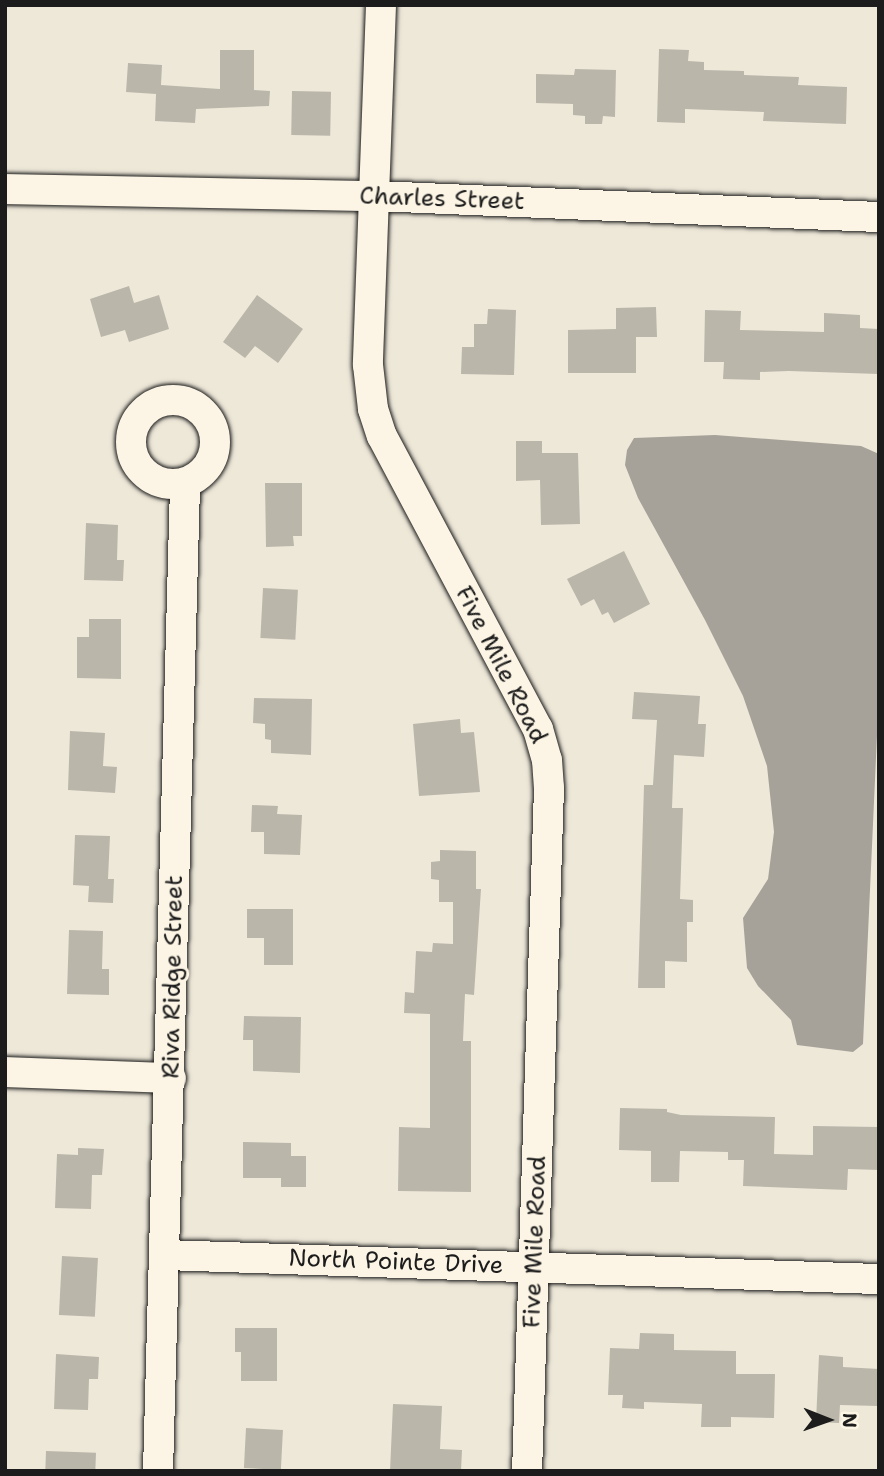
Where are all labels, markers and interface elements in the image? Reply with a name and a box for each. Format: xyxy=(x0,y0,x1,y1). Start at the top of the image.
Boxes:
street label: Charles Street xyxy=(359,182,525,216)
street label: Five Mile Road xyxy=(449,581,553,749)
street label: Riva Ridge Street xyxy=(157,875,189,1079)
street label: Five Mile Road xyxy=(518,1155,552,1329)
street label: North Pointe Drive xyxy=(288,1244,504,1280)
north arrow xyxy=(793,1385,863,1455)
text: N xyxy=(837,1413,862,1428)

